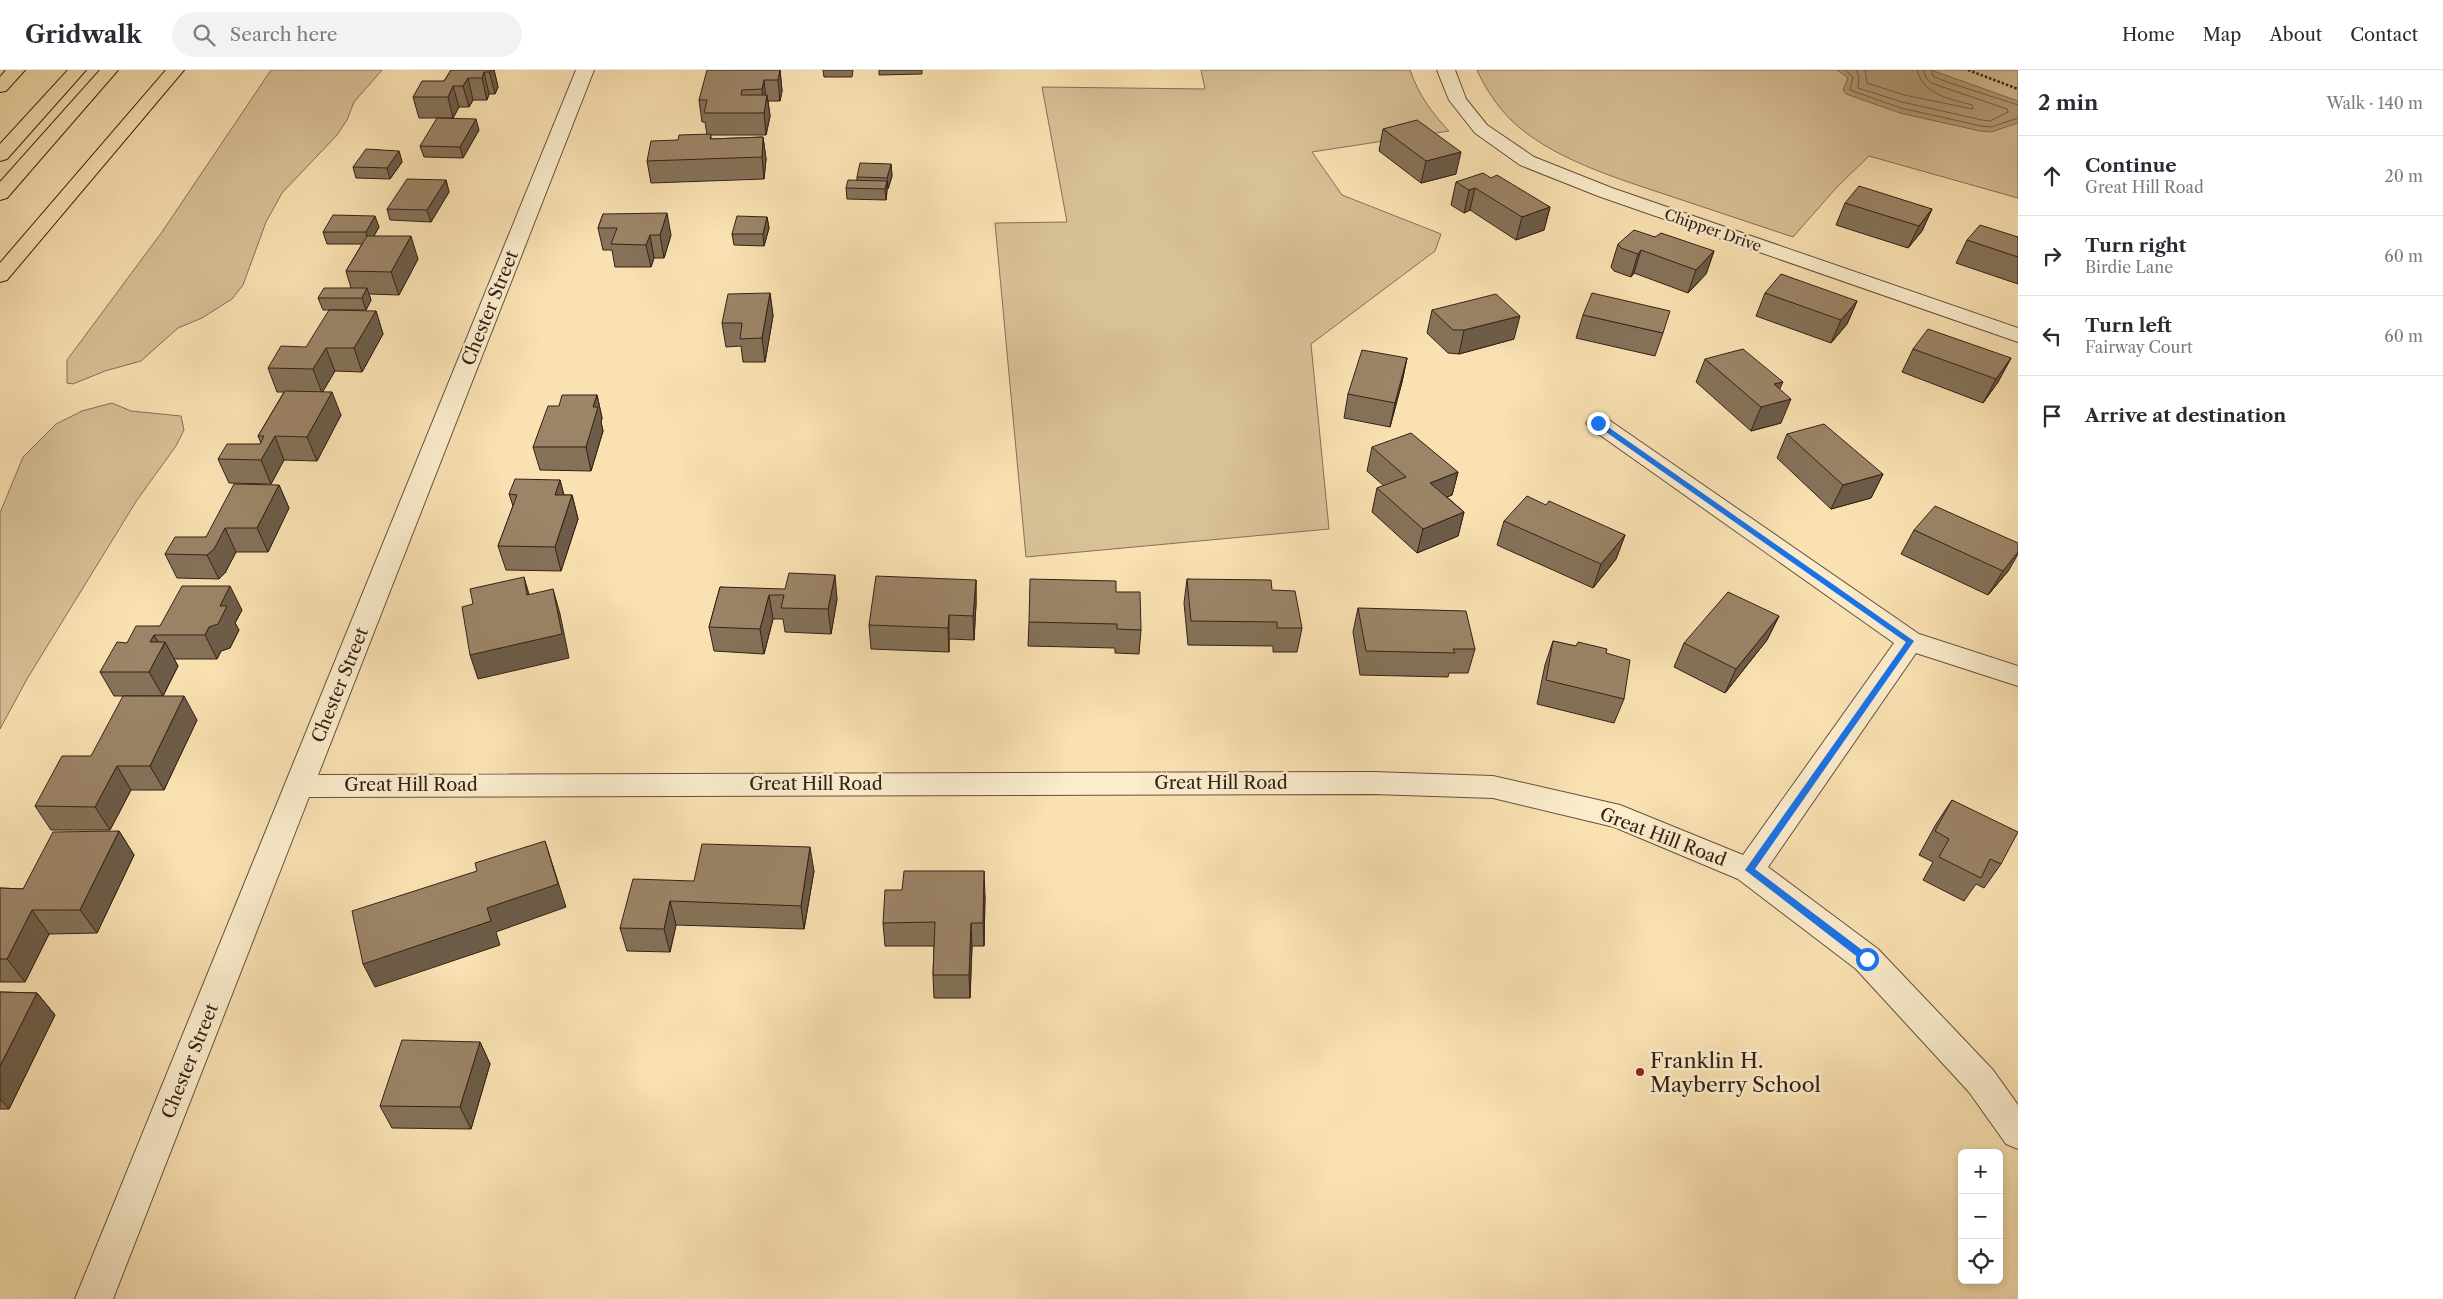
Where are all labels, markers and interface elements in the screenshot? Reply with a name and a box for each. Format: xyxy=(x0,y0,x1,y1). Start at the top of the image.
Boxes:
search box xyxy=(172,12,522,57)
text: Gridwalk xyxy=(25,20,142,49)
icon: search xyxy=(190,21,218,49)
text: Search here xyxy=(230,23,338,46)
text: Home xyxy=(2122,24,2175,46)
text: Map xyxy=(2203,24,2241,46)
text: About xyxy=(2269,24,2322,46)
text: Contact xyxy=(2350,24,2418,46)
text: 2 min xyxy=(2038,90,2098,115)
text: Walk · 140 m xyxy=(2326,93,2423,113)
text: Continue xyxy=(2085,154,2177,177)
icon: ahead xyxy=(2038,162,2066,190)
text: 20 m xyxy=(2384,166,2423,186)
text: Great Hill Road xyxy=(2085,177,2204,197)
street label: Chipper Drive xyxy=(1662,205,1764,255)
text: Turn right xyxy=(2085,234,2186,257)
icon: right xyxy=(2038,242,2066,270)
text: 60 m xyxy=(2384,246,2423,266)
street label: Chester Street xyxy=(457,247,523,369)
text: Birdie Lane xyxy=(2085,257,2173,277)
text: Turn left xyxy=(2085,314,2172,337)
icon: left xyxy=(2038,322,2066,350)
text: 60 m xyxy=(2384,326,2423,346)
text: Fairway Court xyxy=(2085,337,2193,357)
icon: arrive xyxy=(2038,402,2066,430)
text: Arrive at destination xyxy=(2085,404,2286,427)
route end xyxy=(1587,412,1610,435)
street label: Chester Street xyxy=(307,624,373,746)
street label: Great Hill Road xyxy=(1154,772,1288,794)
street label: Great Hill Road xyxy=(749,773,883,795)
street label: Great Hill Road xyxy=(344,774,478,796)
street label: Great Hill Road xyxy=(1597,803,1729,871)
route start xyxy=(1856,948,1879,971)
street label: Chester Street xyxy=(157,1000,223,1122)
place label: Franklin H. Mayberry School xyxy=(1650,1048,1821,1097)
marker: Franklin H. Mayberry School xyxy=(1634,1066,1646,1078)
map controls xyxy=(1958,1149,2003,1284)
button: + xyxy=(1958,1149,2003,1194)
button: − xyxy=(1958,1194,2003,1239)
button: locate xyxy=(1958,1239,2003,1284)

